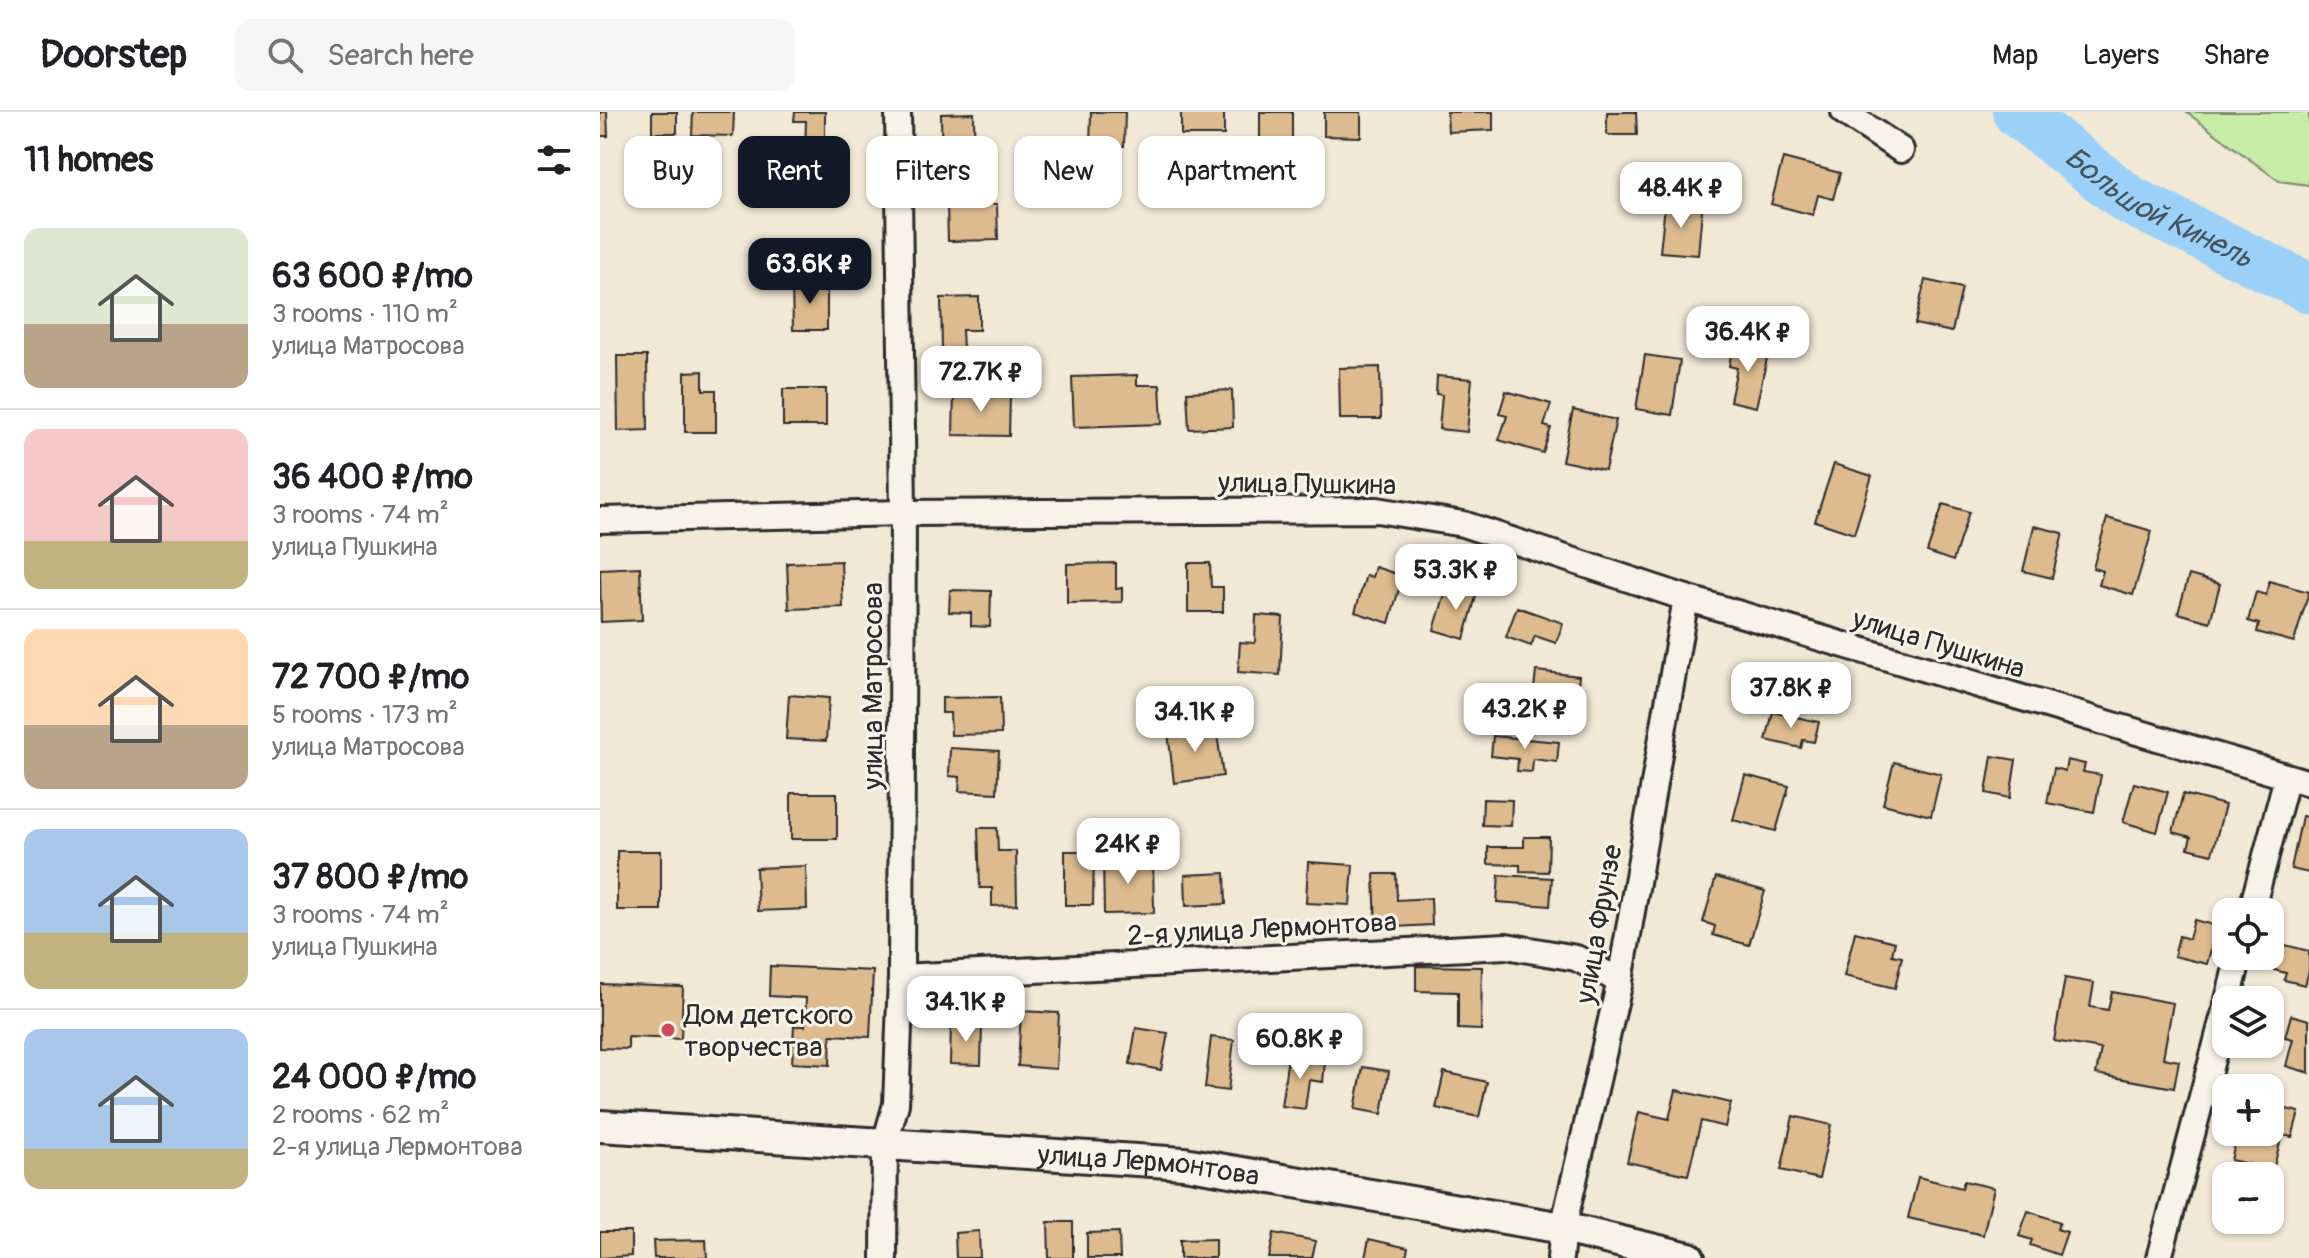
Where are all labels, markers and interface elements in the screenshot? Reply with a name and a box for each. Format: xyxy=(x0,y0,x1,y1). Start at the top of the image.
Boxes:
search box xyxy=(235,19,795,91)
text: Doorstep xyxy=(40,31,187,79)
icon: search xyxy=(263,33,307,77)
text: Search here xyxy=(327,37,474,74)
text: Map xyxy=(1992,38,2038,73)
text: Layers xyxy=(2082,38,2159,73)
text: Share xyxy=(2203,38,2269,73)
chip: Buy xyxy=(624,136,722,208)
chip: Rent xyxy=(738,136,850,208)
chip: Filters xyxy=(866,136,998,208)
chip: New xyxy=(1014,136,1122,208)
chip: Apartment xyxy=(1138,136,1325,208)
icon: filters xyxy=(532,138,576,182)
text: 11 homes xyxy=(24,139,153,182)
water label: Большой Кинель xyxy=(2057,139,2259,277)
pin: 48.4K ₽ xyxy=(1607,162,1755,230)
text: 48.4K ₽ xyxy=(1638,172,1724,204)
pin: 63.6K ₽ xyxy=(736,238,884,306)
text: 63.6K ₽ xyxy=(766,248,854,280)
text: 63 600 ₽/mo xyxy=(272,255,473,298)
icon: home xyxy=(88,260,184,356)
text: 3 rooms · 110 m² xyxy=(272,298,458,330)
pin: 36.4K ₽ xyxy=(1674,306,1822,374)
text: 36.4K ₽ xyxy=(1704,316,1792,348)
text: улица Матросова xyxy=(272,330,465,362)
pin: 72.7K ₽ xyxy=(907,346,1055,414)
text: 72.7K ₽ xyxy=(939,356,1023,388)
text: 36 400 ₽/mo xyxy=(272,456,473,499)
icon: home xyxy=(88,461,184,557)
street label: улица Пушкина xyxy=(1217,465,1396,504)
text: 3 rooms · 74 m² xyxy=(272,499,449,531)
text: улица Пушкина xyxy=(272,531,438,563)
pin: 53.3K ₽ xyxy=(1382,544,1530,612)
text: 53.3K ₽ xyxy=(1413,554,1499,586)
street label: улица Матросова xyxy=(856,582,891,791)
street label: улица Пушкина xyxy=(1847,601,2029,687)
text: 72 700 ₽/mo xyxy=(272,656,469,699)
icon: home xyxy=(88,661,184,757)
pin: 37.8K ₽ xyxy=(1717,662,1865,730)
text: 37.8K ₽ xyxy=(1749,672,1833,704)
pin: 43.2K ₽ xyxy=(1451,683,1599,751)
pin: 34.1K ₽ xyxy=(1121,686,1269,754)
text: 43.2K ₽ xyxy=(1482,693,1568,725)
text: 34.1K ₽ xyxy=(1154,696,1236,728)
text: 5 rooms · 173 m² xyxy=(272,699,458,731)
text: улица Матросова xyxy=(272,731,465,763)
pin: 24K ₽ xyxy=(1072,818,1184,886)
text: 24K ₽ xyxy=(1095,828,1161,860)
street label: улица Фрунзе xyxy=(1568,842,1631,1008)
text: 37 800 ₽/mo xyxy=(272,856,468,899)
icon: home xyxy=(88,861,184,957)
map controls xyxy=(2212,898,2284,1234)
button: locate xyxy=(2212,898,2284,970)
text: 3 rooms · 74 m² xyxy=(272,899,449,931)
street label: 2-я улица Лермонтова xyxy=(1126,905,1398,954)
text: улица Пушкина xyxy=(272,931,438,963)
pin: 34.1K ₽ xyxy=(892,976,1040,1044)
text: 34.1K ₽ xyxy=(925,986,1007,1018)
button: layers xyxy=(2212,986,2284,1058)
place label: Дом детского творчества xyxy=(683,998,853,1065)
pin: 60.8K ₽ xyxy=(1226,1013,1374,1081)
marker: Дом детского творчества xyxy=(659,1021,677,1039)
text: 60.8K ₽ xyxy=(1256,1023,1344,1055)
text: 24 000 ₽/mo xyxy=(272,1056,476,1099)
icon: home xyxy=(88,1061,184,1157)
button: + xyxy=(2212,1074,2284,1146)
text: 2 rooms · 62 m² xyxy=(272,1099,449,1131)
text: 2-я улица Лермонтова xyxy=(272,1131,522,1163)
street label: улица Лермонтова xyxy=(1035,1138,1262,1195)
button: − xyxy=(2212,1162,2284,1234)

